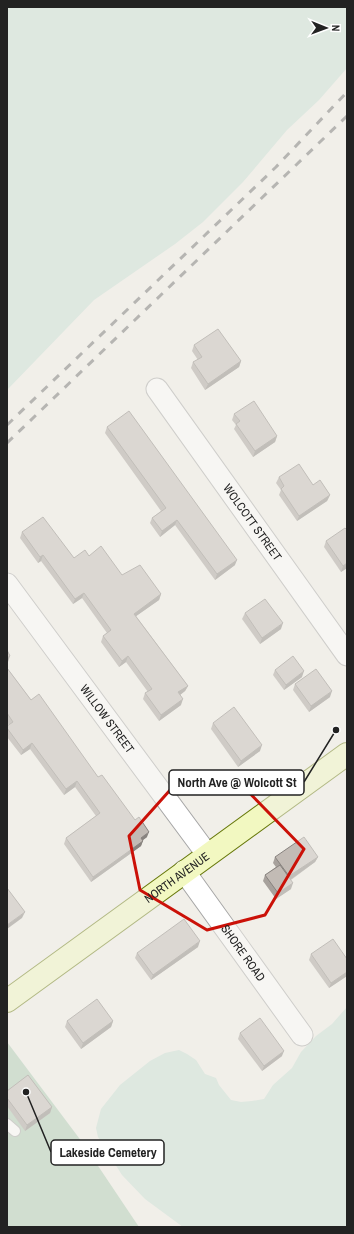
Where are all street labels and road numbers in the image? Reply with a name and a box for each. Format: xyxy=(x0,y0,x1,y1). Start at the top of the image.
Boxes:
street label: WOLCOTT STREET xyxy=(219,481,285,564)
street label: WILLOW STREET xyxy=(76,681,138,757)
street label: NORTH AVENUE xyxy=(141,849,213,907)
street label: SHORE ROAD xyxy=(217,921,269,985)

